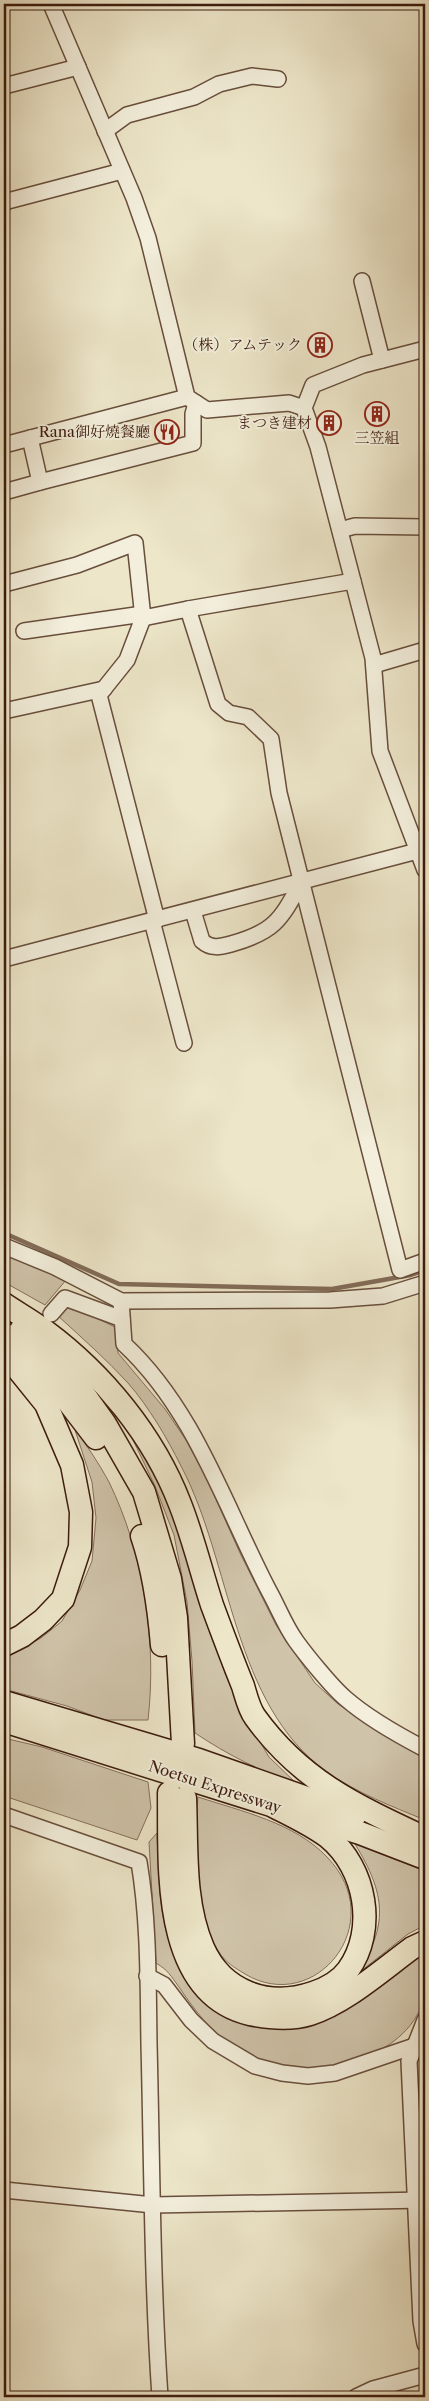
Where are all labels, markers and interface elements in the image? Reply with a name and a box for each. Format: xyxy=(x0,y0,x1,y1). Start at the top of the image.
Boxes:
building icon: （株）アムテック xyxy=(307,332,333,358)
place label: （株）アムテック xyxy=(183,335,302,354)
building icon: 三笠組 xyxy=(364,401,390,427)
building icon: まつき建材 xyxy=(316,410,342,436)
place label: まつき建材 xyxy=(237,413,312,432)
restaurant icon: Rana御好燒餐廳 xyxy=(154,419,180,445)
place label: Rana御好燒餐廳 xyxy=(39,422,150,441)
place label: 三笠組 xyxy=(354,428,400,447)
street label: Noetsu Expressway xyxy=(146,1756,285,1817)

